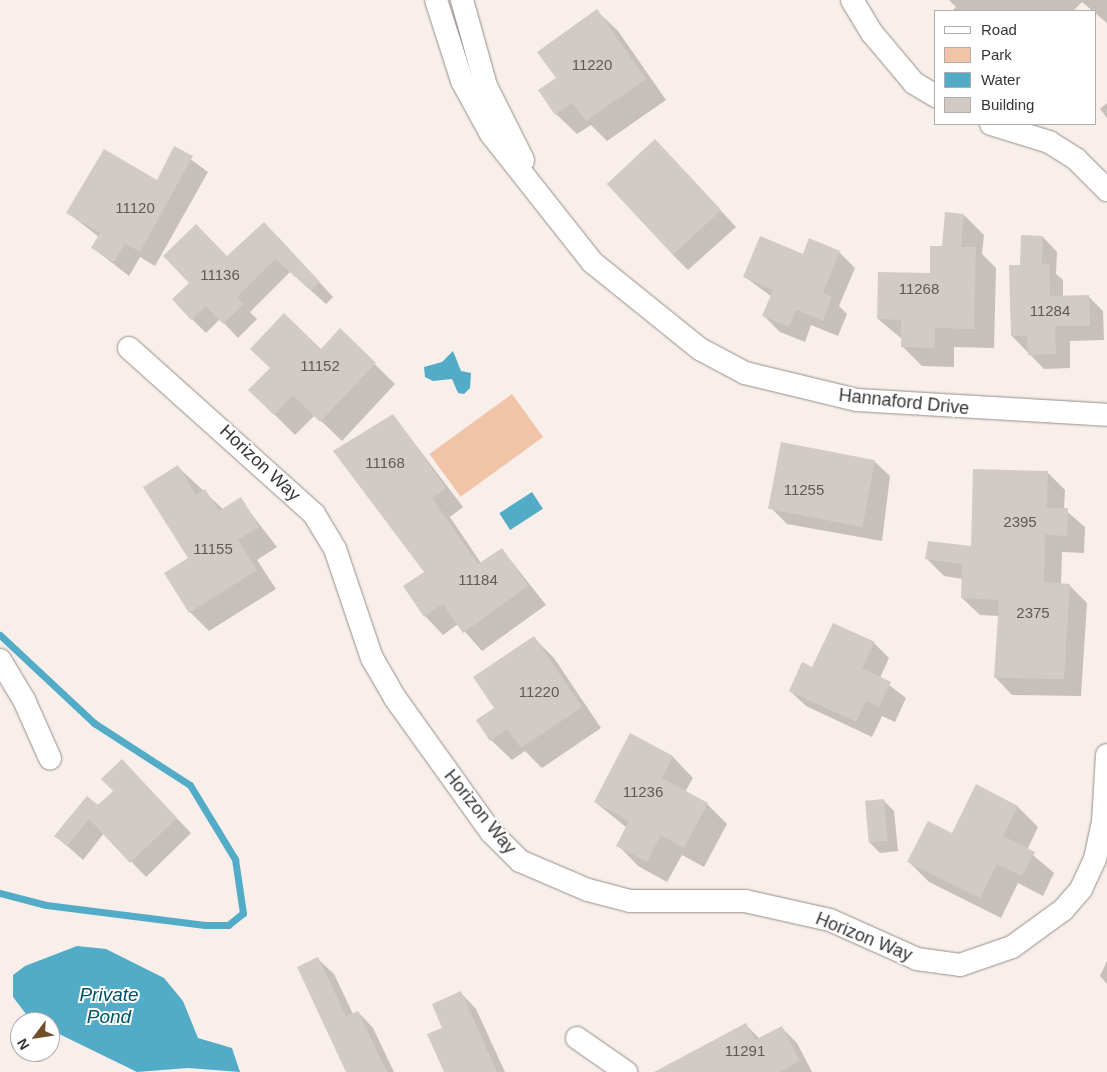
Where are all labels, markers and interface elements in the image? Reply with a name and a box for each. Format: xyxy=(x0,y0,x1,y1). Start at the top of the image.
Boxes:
legend xyxy=(934,10,1097,125)
text: Road xyxy=(981,21,1017,38)
text: Park xyxy=(981,46,1012,63)
house number: 11220 xyxy=(572,56,612,74)
text: Water xyxy=(981,71,1020,88)
text: Building xyxy=(981,96,1034,113)
house number: 11120 xyxy=(115,199,155,217)
house number: 11136 xyxy=(200,266,240,284)
house number: 11268 xyxy=(899,280,939,298)
house number: 11284 xyxy=(1030,302,1070,320)
house number: 11152 xyxy=(300,357,340,375)
street label: Hannaford Drive xyxy=(838,384,970,420)
street label: Horizon Way xyxy=(215,420,305,506)
house number: 11168 xyxy=(365,454,405,472)
house number: 11255 xyxy=(784,481,824,499)
house number: 2395 xyxy=(1003,513,1037,531)
house number: 11155 xyxy=(193,540,233,558)
house number: 11184 xyxy=(458,571,498,589)
house number: 2375 xyxy=(1016,604,1050,622)
house number: 11220 xyxy=(519,683,559,701)
street label: Horizon Way xyxy=(439,765,521,859)
house number: 11236 xyxy=(623,783,663,801)
street label: Horizon Way xyxy=(813,908,915,966)
water label: Private Pond xyxy=(79,984,139,1028)
north arrow xyxy=(10,1012,60,1062)
text: N xyxy=(14,1036,32,1053)
house number: 11291 xyxy=(725,1042,765,1060)

